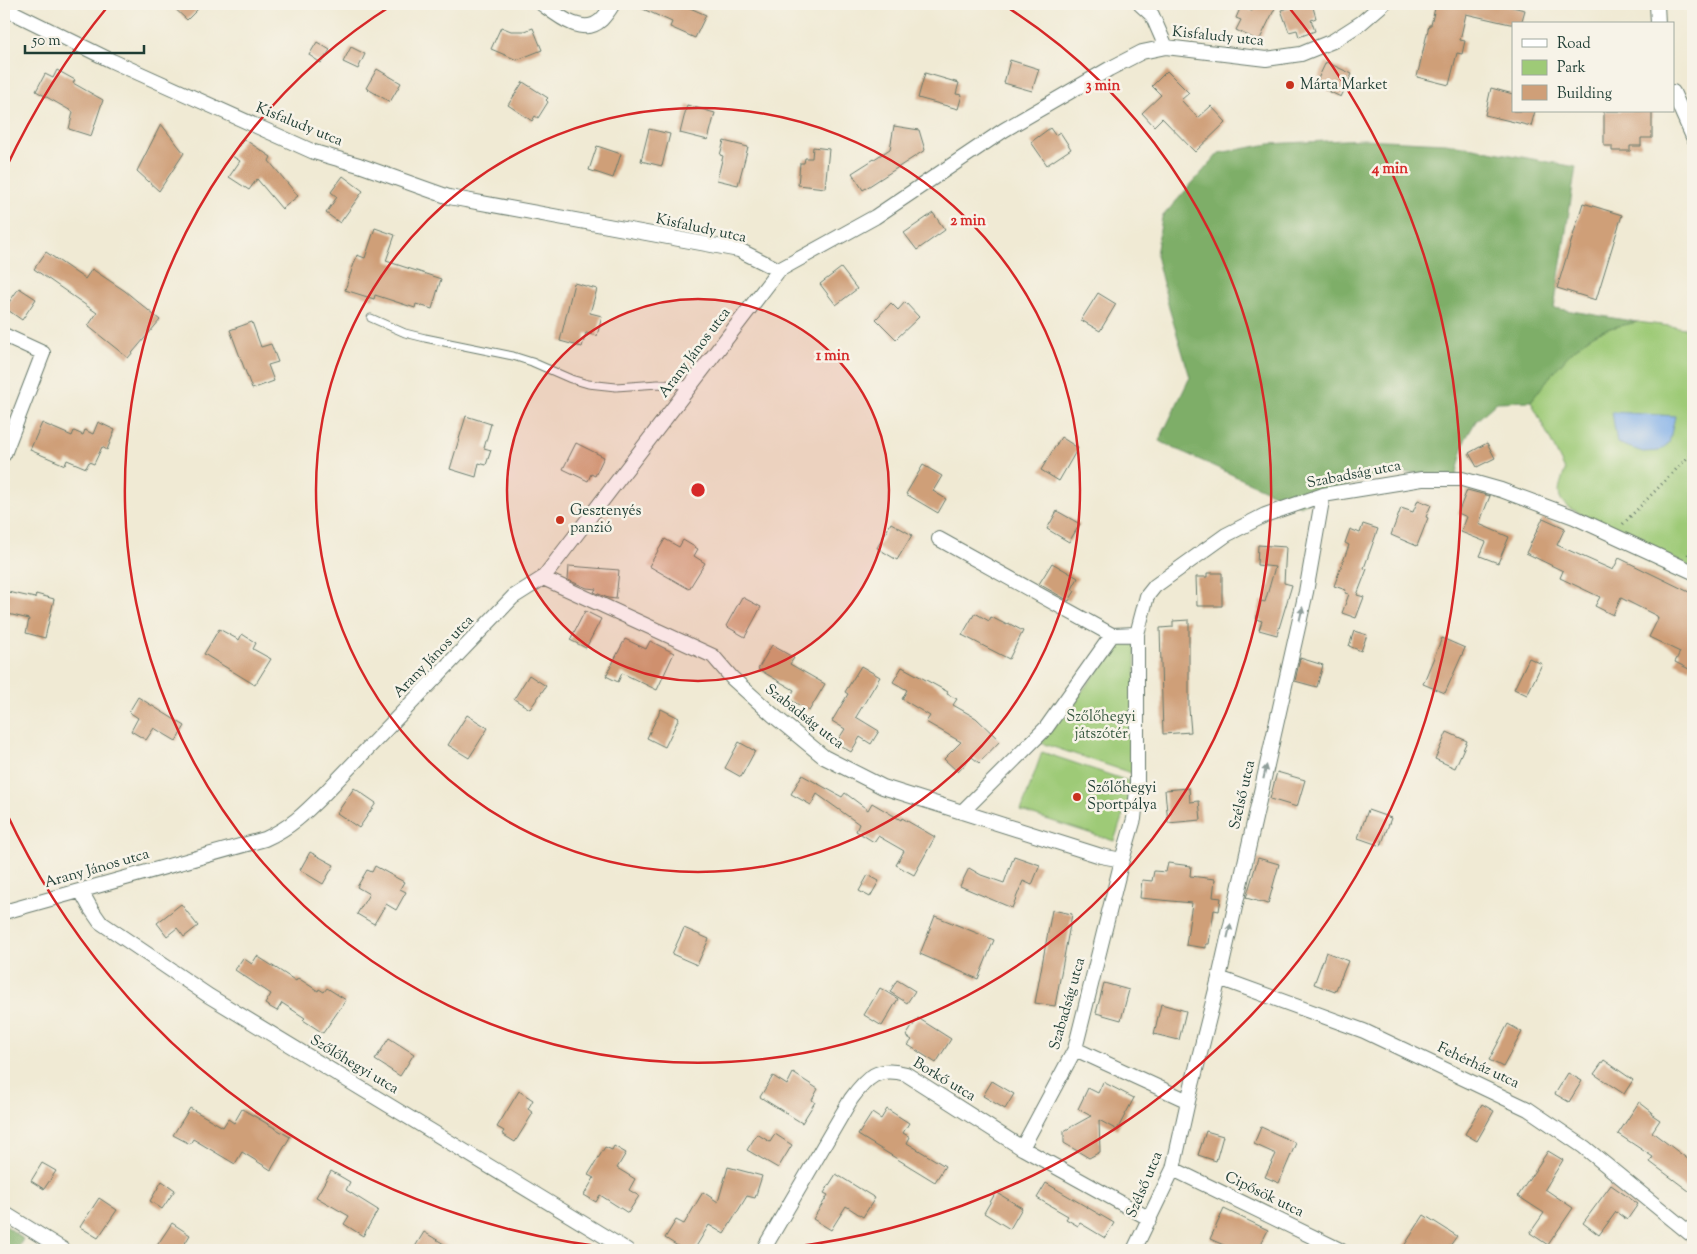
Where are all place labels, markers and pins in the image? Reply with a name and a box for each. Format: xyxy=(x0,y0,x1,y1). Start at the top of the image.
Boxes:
place label: Márta Market xyxy=(1300,75,1387,96)
marker: Márta Market xyxy=(1284,79,1296,91)
centre of rings xyxy=(689,481,707,499)
place label: Gesztenyés panzió xyxy=(570,501,642,539)
marker: Gesztenyés panzió xyxy=(554,514,566,526)
place label: Szőlőhegyi Sportpálya xyxy=(1087,778,1157,816)
marker: Szőlőhegyi Sportpálya xyxy=(1071,791,1083,803)

